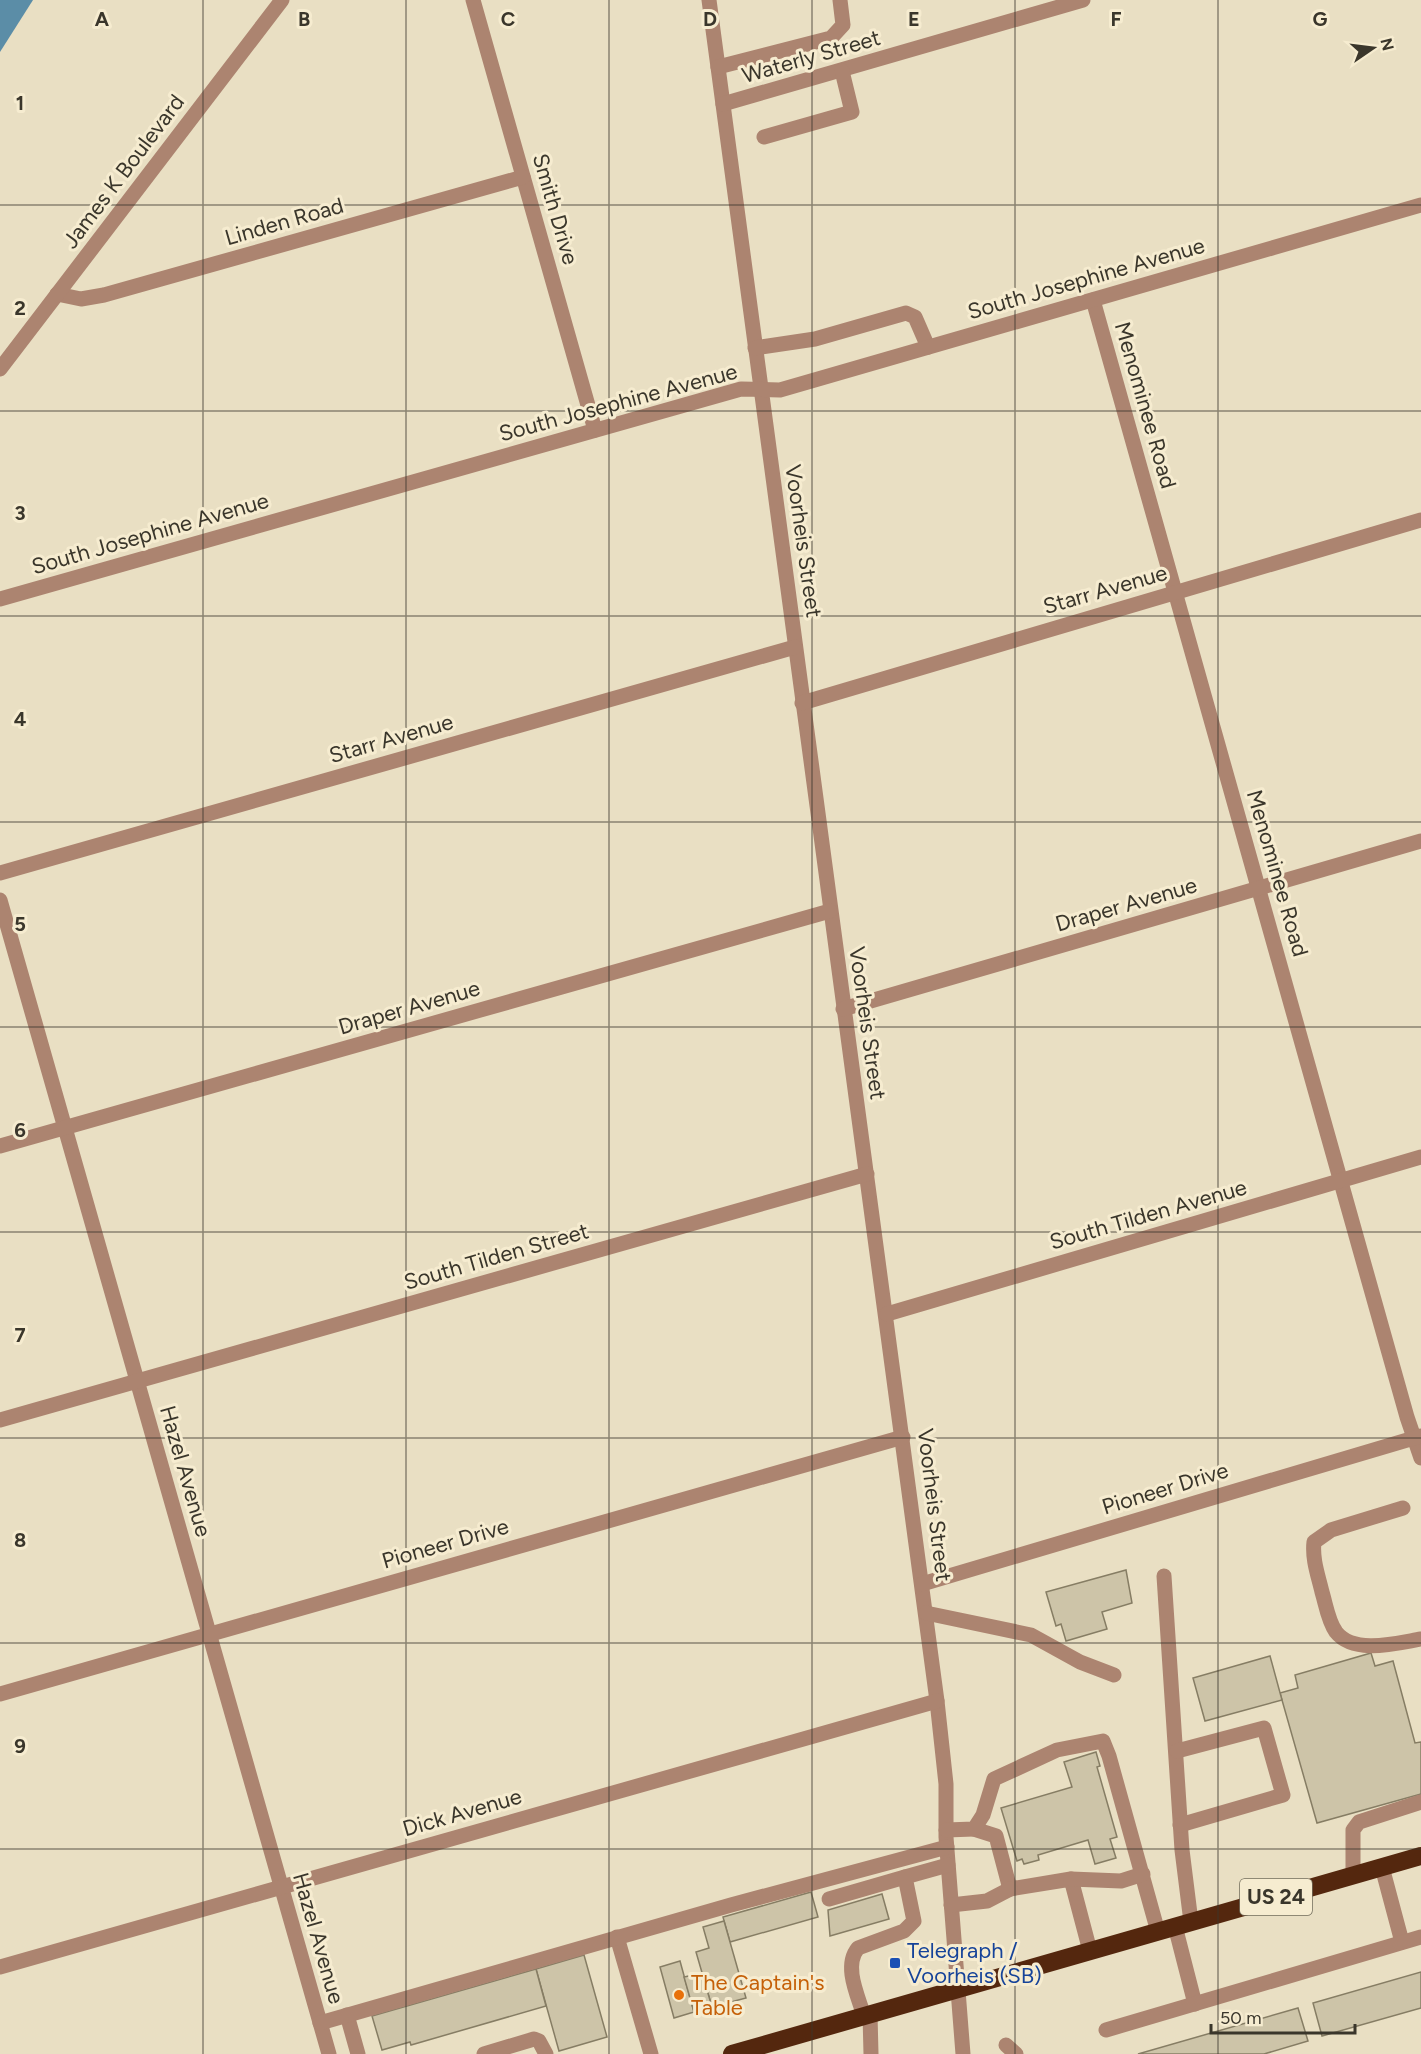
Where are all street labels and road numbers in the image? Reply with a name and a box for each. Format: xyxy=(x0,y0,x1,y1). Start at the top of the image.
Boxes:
street label: Waterly Street xyxy=(739,24,883,89)
street label: James K Boulevard xyxy=(57,89,190,254)
street label: Smith Drive xyxy=(527,151,584,268)
street label: Linden Road xyxy=(222,192,347,251)
street label: South Josephine Avenue xyxy=(964,232,1208,325)
street label: Menominee Road xyxy=(1109,319,1182,491)
street label: South Josephine Avenue xyxy=(496,358,740,447)
street label: Voorheis Street xyxy=(779,463,828,619)
street label: South Josephine Avenue xyxy=(28,487,272,580)
street label: Starr Avenue xyxy=(1040,559,1170,620)
street label: Starr Avenue xyxy=(326,708,456,769)
street label: Menominee Road xyxy=(1241,787,1314,959)
street label: Draper Avenue xyxy=(1052,871,1200,938)
street label: Voorheis Street xyxy=(843,945,892,1101)
street label: Draper Avenue xyxy=(335,974,483,1041)
street label: South Tilden Avenue xyxy=(1047,1173,1250,1256)
street label: South Tilden Street xyxy=(401,1217,592,1296)
street label: Hazel Avenue xyxy=(154,1402,217,1540)
street label: Voorheis Street xyxy=(912,1427,957,1583)
street label: Pioneer Drive xyxy=(1099,1456,1232,1520)
street label: Pioneer Drive xyxy=(379,1512,512,1574)
street label: Dick Avenue xyxy=(399,1783,525,1842)
street label: Hazel Avenue xyxy=(287,1869,350,2007)
road number: US 24 xyxy=(1240,1879,1312,1915)

